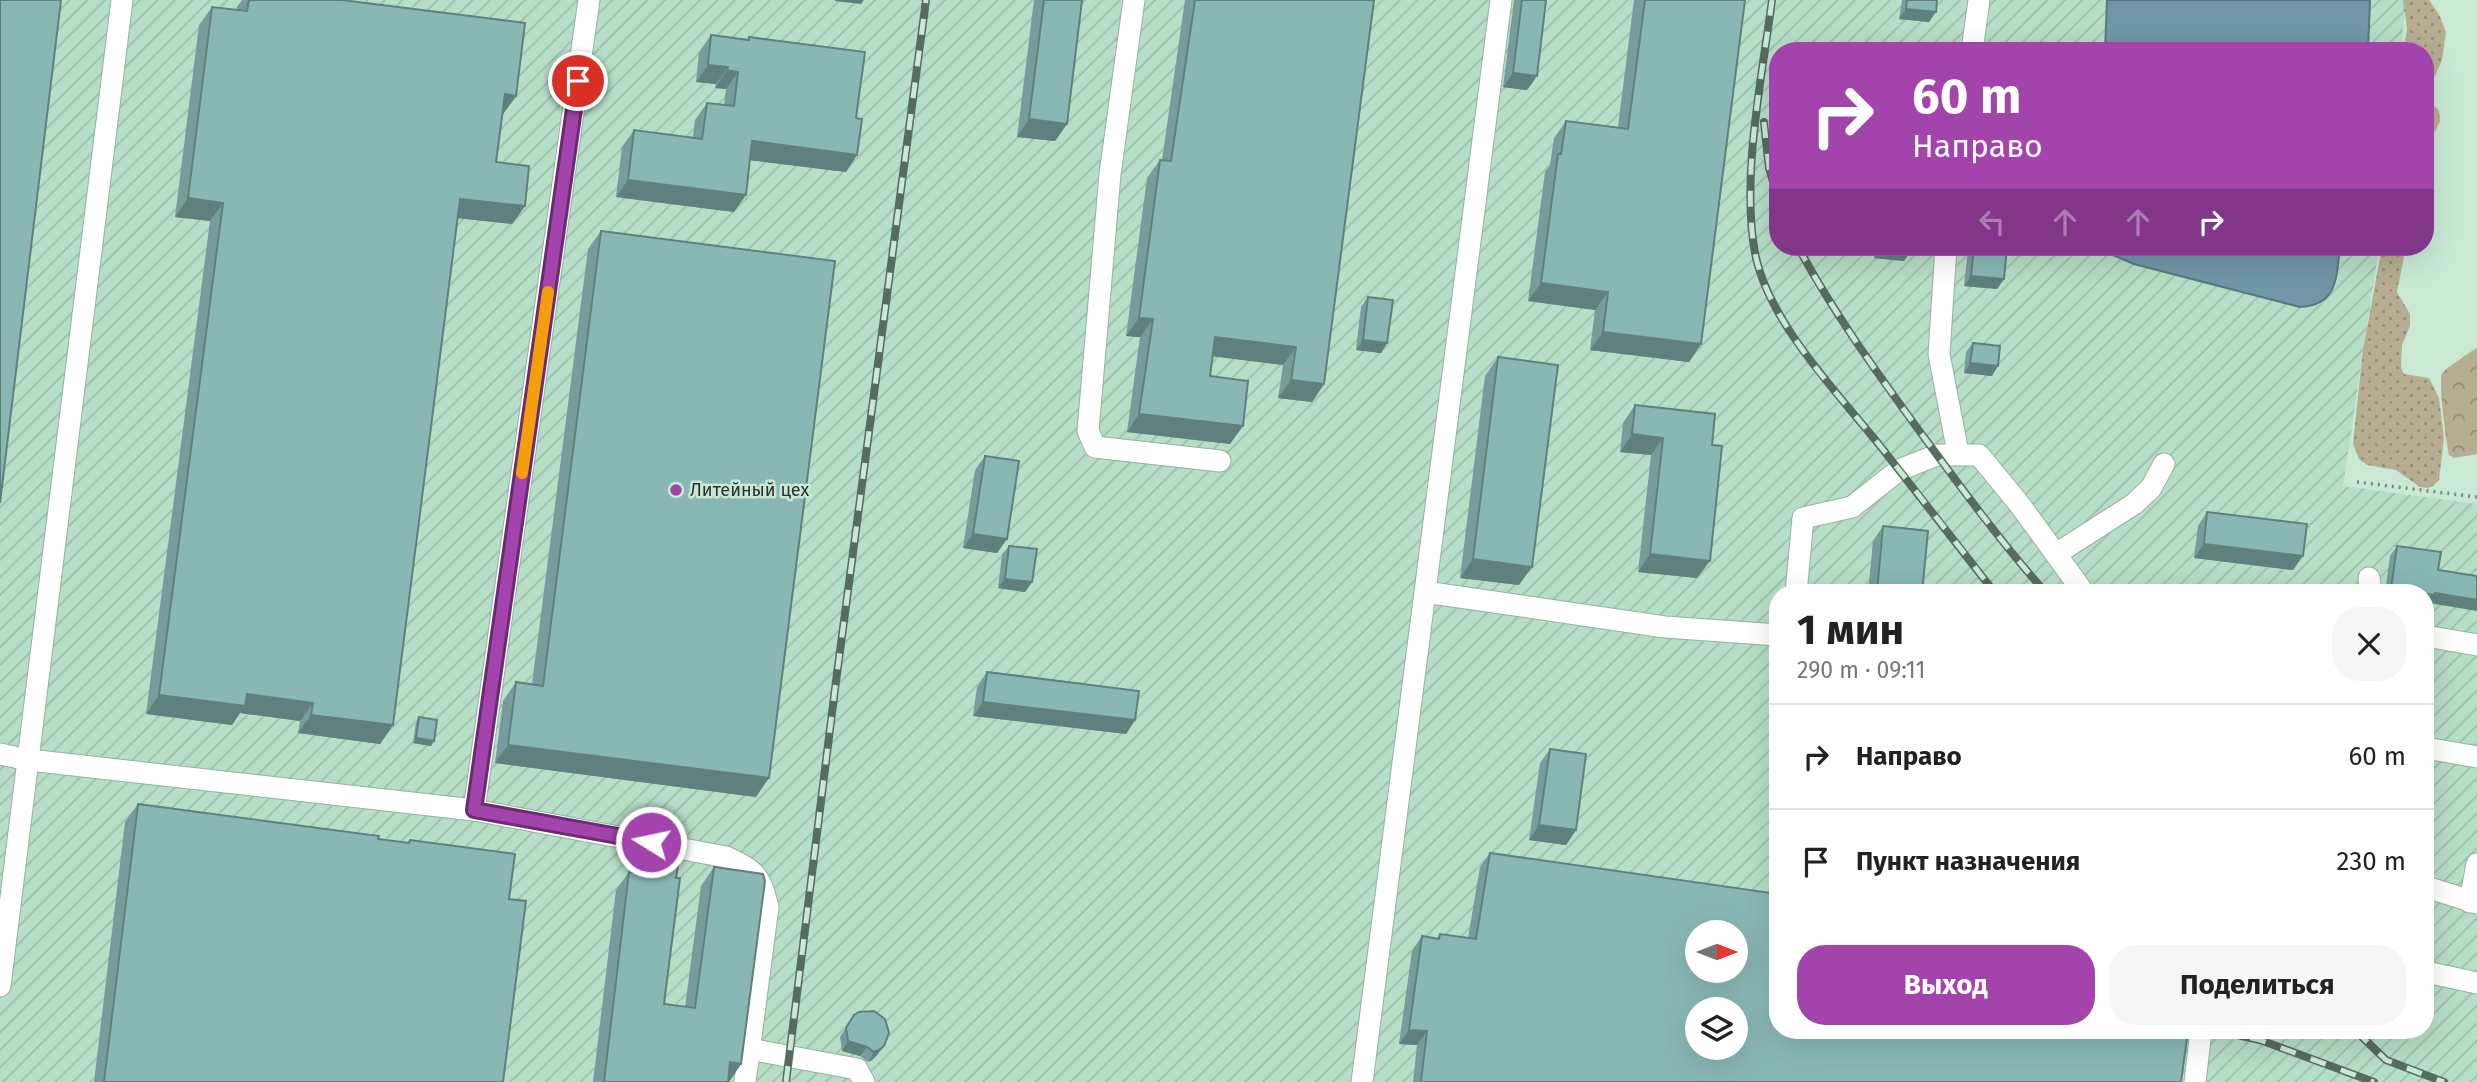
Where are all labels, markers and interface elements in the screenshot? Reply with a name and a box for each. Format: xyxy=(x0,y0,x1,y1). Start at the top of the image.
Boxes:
pin xyxy=(548,51,608,111)
icon: arrive xyxy=(559,62,597,100)
text: 60 m xyxy=(1912,67,2021,126)
icon: right xyxy=(1797,70,1888,161)
text: Направо xyxy=(1912,127,2043,165)
icon: left xyxy=(1973,203,2011,241)
icon: ahead xyxy=(2046,203,2084,241)
icon: ahead xyxy=(2119,203,2157,241)
icon: right xyxy=(2192,203,2230,241)
place label: Литейный цех xyxy=(690,479,809,501)
marker: Литейный цех xyxy=(668,482,684,498)
text: 1 мин xyxy=(1797,605,1904,655)
button: close xyxy=(2332,607,2406,681)
text: 290 m · 09:11 xyxy=(1797,656,1925,684)
icon: right xyxy=(1797,738,1835,776)
text: Направо xyxy=(1856,741,1962,772)
text: 60 m xyxy=(2348,741,2406,772)
position arrow xyxy=(614,805,688,879)
icon: arrive xyxy=(1797,843,1835,881)
text: Пункт назначения xyxy=(1856,846,2080,877)
text: 230 m xyxy=(2337,846,2406,877)
north arrow xyxy=(1685,920,1748,984)
map controls xyxy=(1685,920,1748,1060)
button: Выход xyxy=(1797,945,2095,1025)
button: Поделиться xyxy=(2109,945,2406,1025)
button: layers xyxy=(1685,997,1748,1060)

